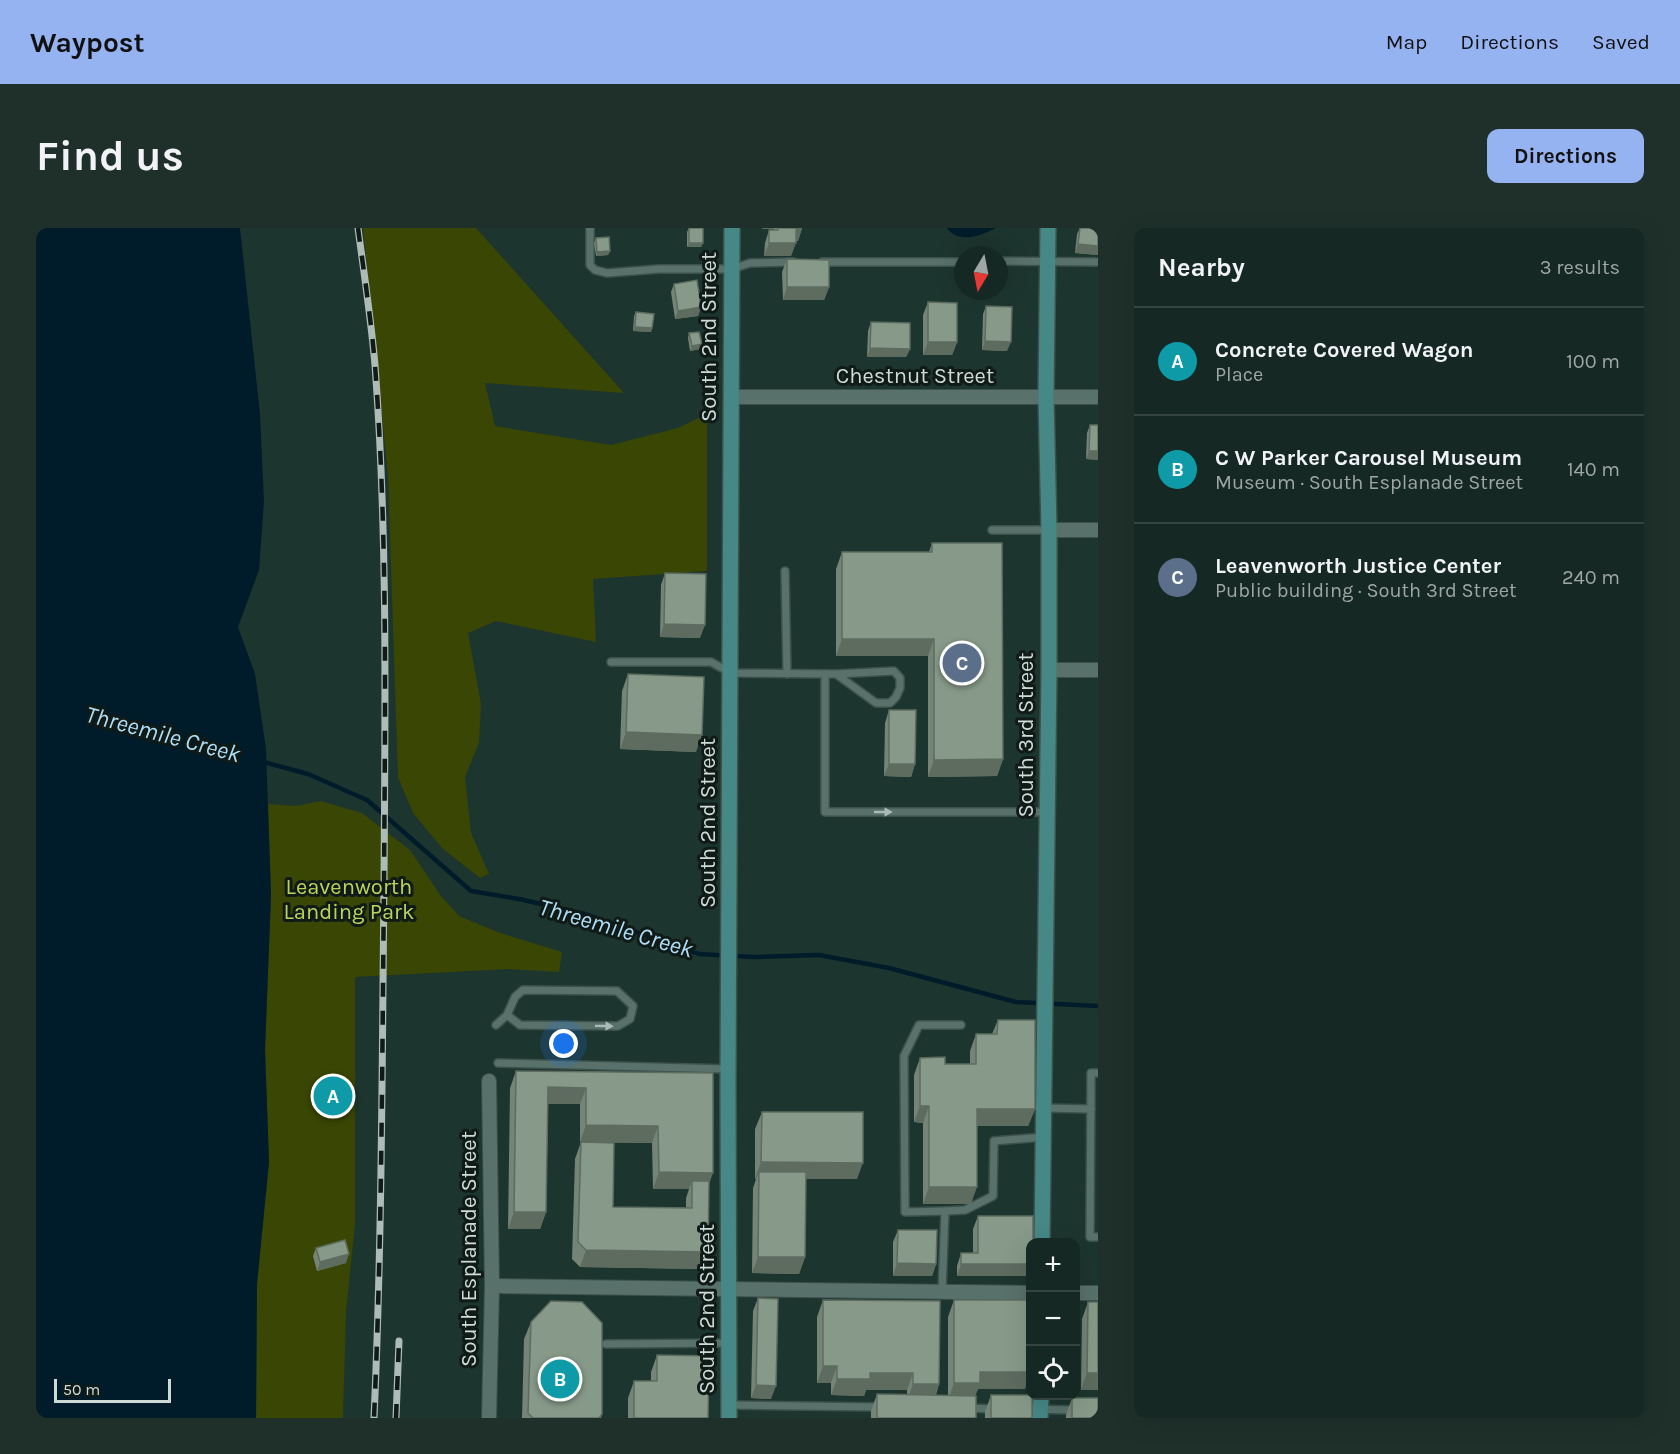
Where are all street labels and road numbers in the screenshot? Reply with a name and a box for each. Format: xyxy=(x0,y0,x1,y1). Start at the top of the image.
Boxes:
street label: South 2nd Street xyxy=(696,252,722,422)
street label: Chestnut Street xyxy=(836,363,994,389)
street label: South 3rd Street xyxy=(1013,652,1039,818)
street label: South 2nd Street xyxy=(695,738,721,908)
street label: South Esplanade Street xyxy=(456,1131,482,1367)
street label: South 2nd Street xyxy=(694,1224,720,1394)

